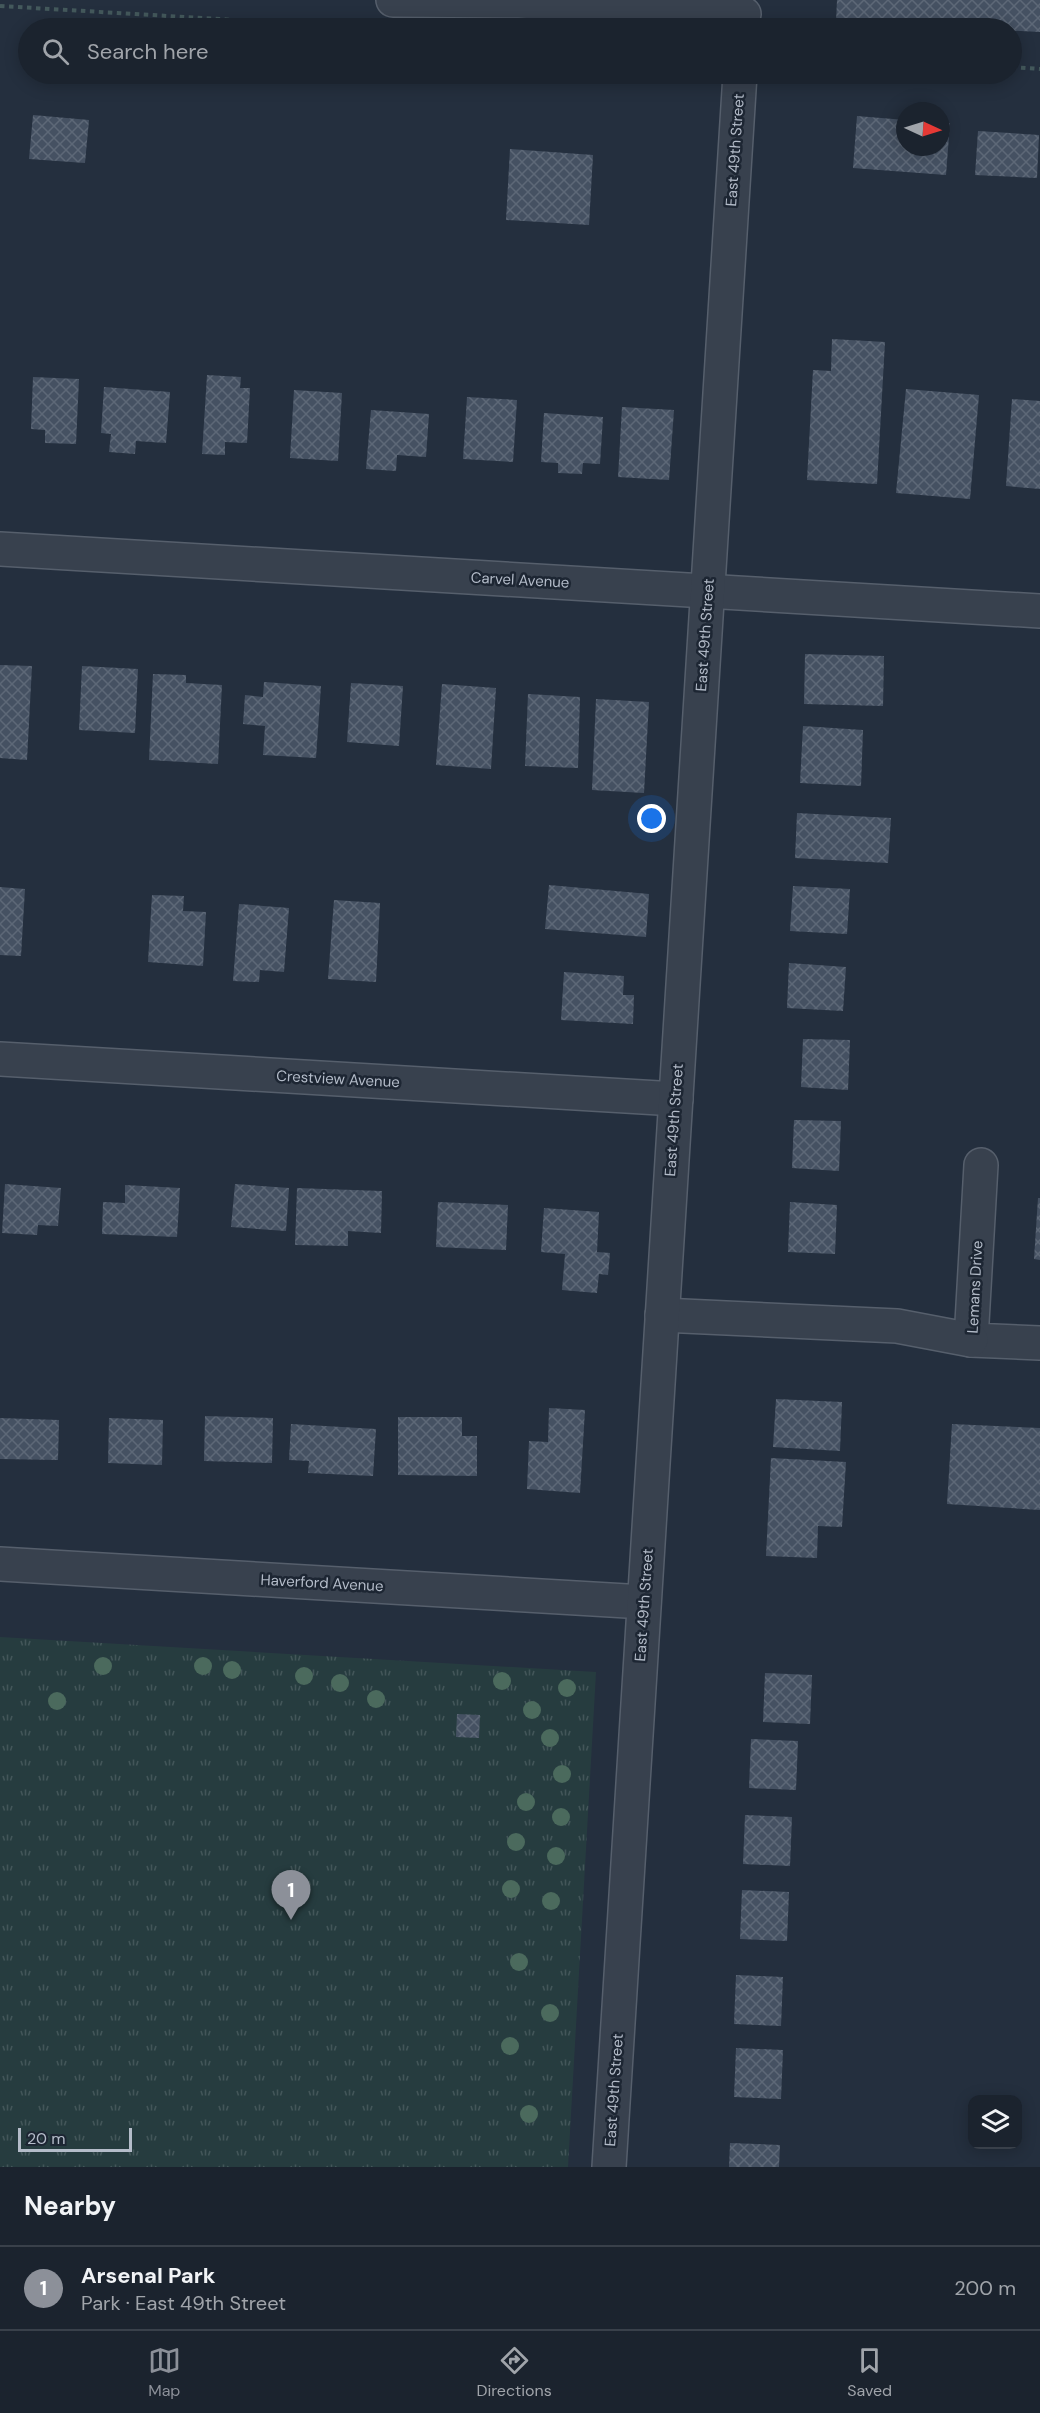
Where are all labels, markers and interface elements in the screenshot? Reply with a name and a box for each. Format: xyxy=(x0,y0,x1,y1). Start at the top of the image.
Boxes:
search box xyxy=(18,18,1022,84)
icon: search xyxy=(39,35,72,68)
text: Search here xyxy=(87,37,208,66)
street label: East 49th Street xyxy=(721,93,749,207)
north arrow xyxy=(896,102,950,156)
street label: Carvel Avenue xyxy=(470,567,570,593)
street label: East 49th Street xyxy=(691,578,719,692)
your location xyxy=(637,804,666,833)
street label: East 49th Street xyxy=(660,1063,688,1177)
street label: Crestview Avenue xyxy=(276,1066,400,1092)
street label: Lemans Drive xyxy=(963,1240,987,1334)
street label: East 49th Street xyxy=(630,1548,658,1662)
street label: Haverford Avenue xyxy=(260,1570,384,1596)
pin: 1 xyxy=(272,1870,310,1920)
street label: East 49th Street xyxy=(600,2033,628,2147)
map controls xyxy=(968,2095,1022,2149)
button: layers xyxy=(968,2095,1022,2149)
scale bar xyxy=(18,2125,132,2152)
text: 20 m xyxy=(27,2128,66,2149)
text: Nearby xyxy=(24,2189,116,2223)
text: Arsenal Park xyxy=(81,2261,215,2290)
text: 1 xyxy=(40,2275,47,2301)
text: 200 m xyxy=(954,2275,1016,2301)
text: Park · East 49th Street xyxy=(81,2290,286,2316)
tab: Map xyxy=(148,2344,181,2401)
tab: Directions xyxy=(476,2344,552,2401)
tab: Saved xyxy=(847,2344,892,2401)

